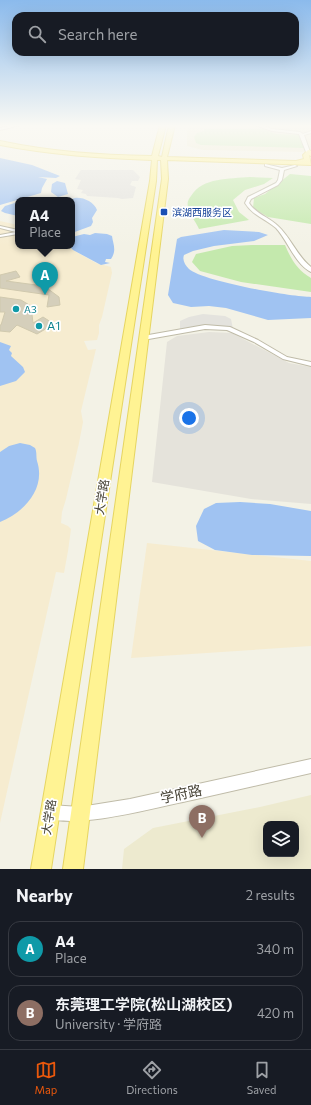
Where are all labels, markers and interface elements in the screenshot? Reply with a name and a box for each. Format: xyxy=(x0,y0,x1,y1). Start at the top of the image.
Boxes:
search box xyxy=(12,12,299,56)
icon: search xyxy=(26,23,48,45)
text: Search here xyxy=(58,25,137,43)
popup xyxy=(15,197,75,249)
text: A4 xyxy=(29,206,49,224)
place label: 滨湖西服务区 xyxy=(172,206,232,218)
marker: 滨湖西服务区 xyxy=(159,207,169,217)
text: Place xyxy=(29,224,61,240)
pin: A xyxy=(32,262,58,295)
place label: A3 xyxy=(24,303,37,315)
marker: A3 xyxy=(11,304,21,314)
place label: A1 xyxy=(47,318,60,332)
marker: A1 xyxy=(34,321,44,331)
your location xyxy=(179,408,199,428)
street label: 大学路 xyxy=(91,478,111,516)
street label: 学府路 xyxy=(159,781,203,806)
street label: 大学路 xyxy=(38,798,58,836)
pin: B xyxy=(189,805,215,838)
map controls xyxy=(263,821,299,857)
button: layers xyxy=(263,821,299,857)
text: Nearby xyxy=(16,885,73,906)
text: 2 results xyxy=(246,887,295,903)
text: A4 xyxy=(55,932,75,950)
text: A xyxy=(25,941,35,957)
text: 340 m xyxy=(256,941,294,957)
text: Place xyxy=(55,950,87,966)
text: 东莞理工学院(松山湖校区) xyxy=(55,995,232,1013)
text: B xyxy=(26,1005,34,1021)
text: 420 m xyxy=(257,1005,294,1021)
text: University · 学府路 xyxy=(55,1016,162,1032)
tab: Map xyxy=(35,1059,57,1096)
tab: Directions xyxy=(126,1059,178,1096)
tab: Saved xyxy=(247,1059,276,1096)

